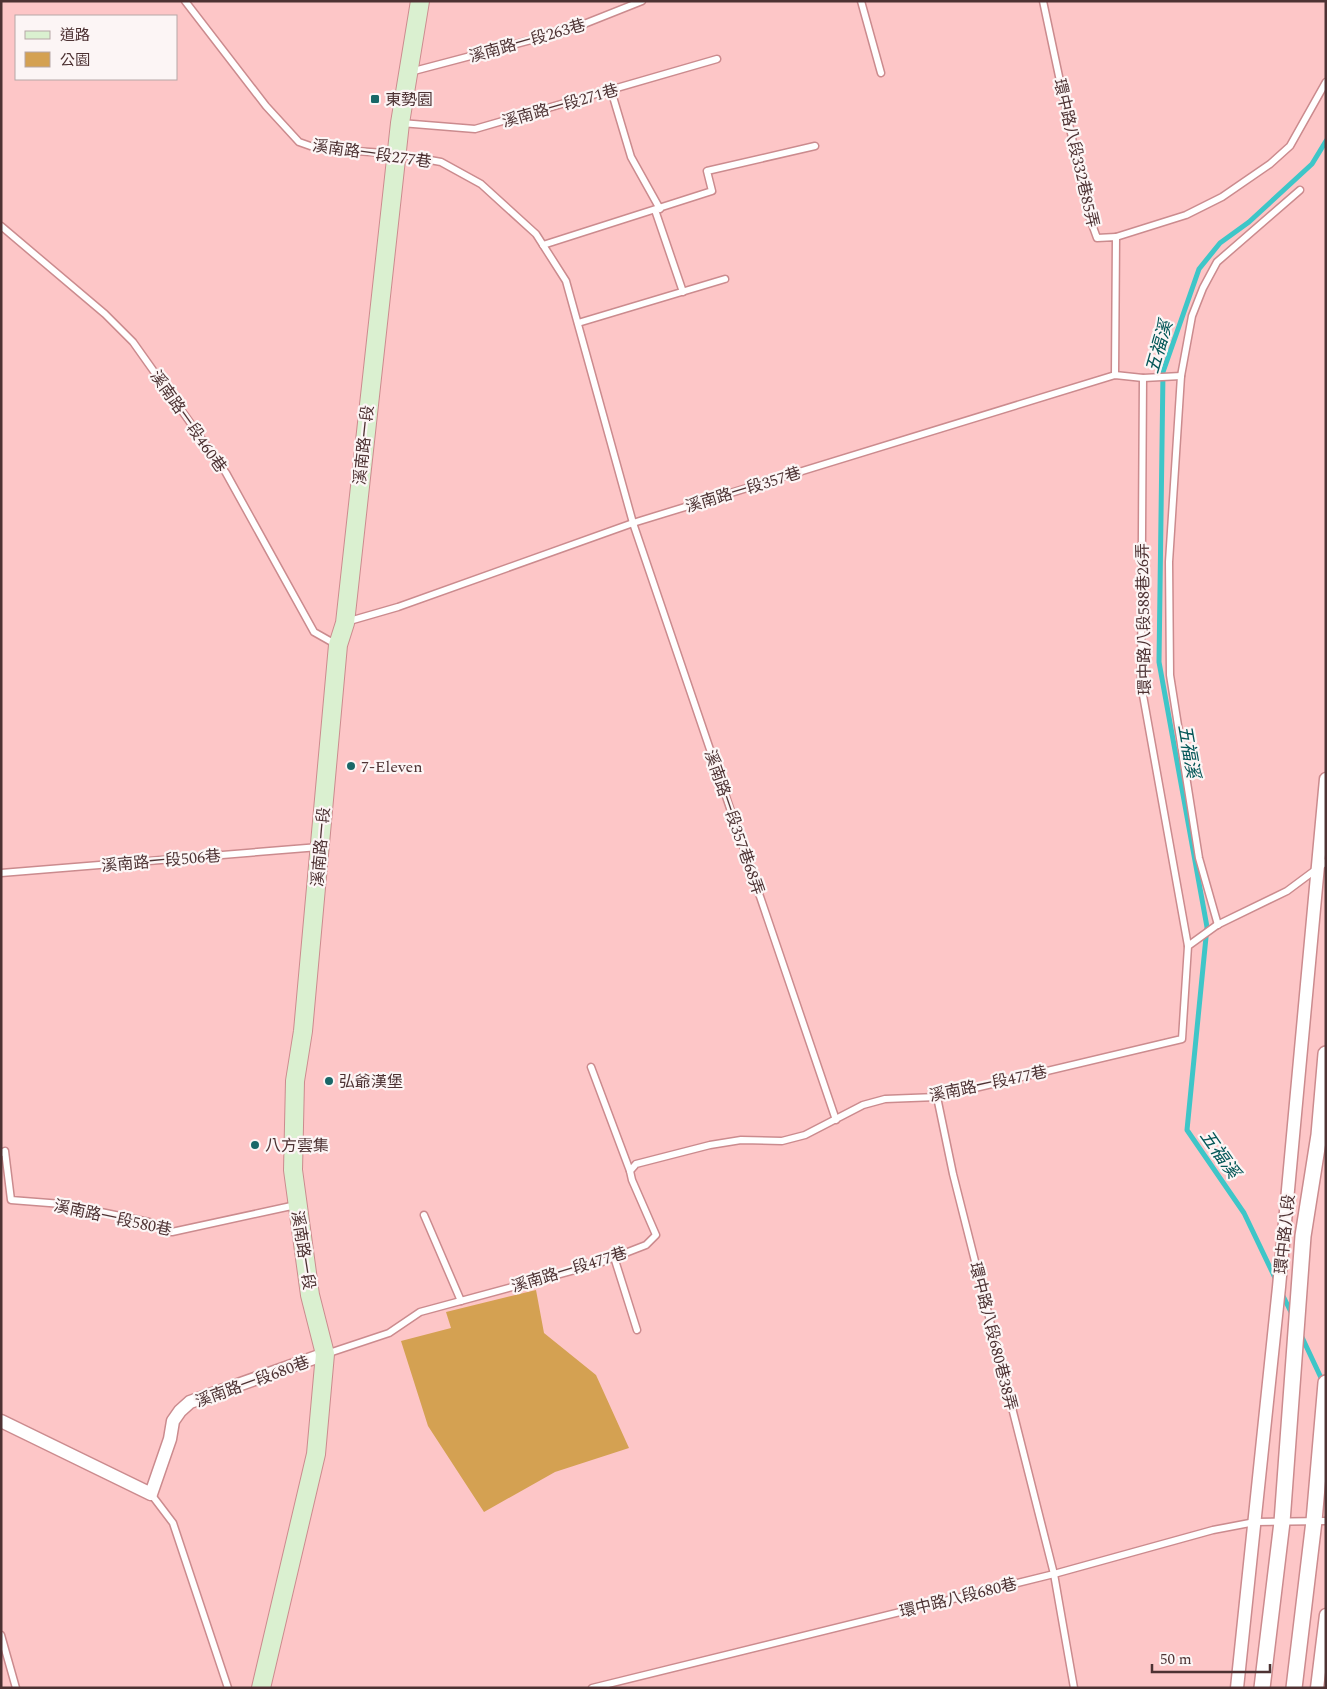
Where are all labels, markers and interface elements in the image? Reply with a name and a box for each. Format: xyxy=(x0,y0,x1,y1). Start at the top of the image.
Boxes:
street label: 溪南路一段263巷 xyxy=(466,13,588,69)
legend xyxy=(15,15,178,80)
text: 道路 xyxy=(60,24,90,47)
text: 公園 xyxy=(60,49,90,72)
street label: 環中路八段332巷85弄 xyxy=(1047,76,1105,230)
street label: 溪南路一段271巷 xyxy=(499,78,621,134)
place label: 東勢園 xyxy=(385,88,433,112)
marker: 東勢園 xyxy=(369,93,381,105)
street label: 溪南路一段277巷 xyxy=(311,134,433,174)
water label: 五福溪 xyxy=(1139,315,1181,377)
street label: 溪南路一段460巷 xyxy=(144,366,232,478)
street label: 溪南路一段 xyxy=(348,404,380,486)
street label: 溪南路一段357巷 xyxy=(682,461,804,519)
street label: 環中路八段588巷26弄 xyxy=(1131,543,1157,695)
water label: 五福溪 xyxy=(1171,722,1207,783)
street label: 溪南路一段357巷68弄 xyxy=(698,747,770,898)
place label: 7-Eleven xyxy=(361,755,423,779)
marker: 7-Eleven xyxy=(345,760,357,772)
street label: 溪南路一段 xyxy=(306,806,336,888)
street label: 溪南路一段506巷 xyxy=(100,844,222,878)
street label: 溪南路一段477巷 xyxy=(927,1060,1049,1108)
place label: 弘爺漢堡 xyxy=(339,1070,403,1094)
marker: 弘爺漢堡 xyxy=(323,1075,335,1087)
water label: 五福溪 xyxy=(1193,1124,1248,1187)
place label: 八方雲集 xyxy=(265,1134,329,1158)
marker: 八方雲集 xyxy=(249,1139,261,1151)
street label: 環中路八段 xyxy=(1269,1193,1301,1275)
street label: 溪南路一段580巷 xyxy=(52,1194,174,1242)
street label: 溪南路一段 xyxy=(285,1209,321,1292)
street label: 溪南路一段477巷 xyxy=(508,1241,630,1299)
street label: 環中路八段680巷38弄 xyxy=(963,1260,1023,1413)
street label: 溪南路一段680巷 xyxy=(192,1350,313,1414)
street label: 環中路八段680巷 xyxy=(897,1572,1019,1624)
scale bar xyxy=(1152,1642,1270,1674)
text: 50 m xyxy=(1160,1648,1192,1671)

